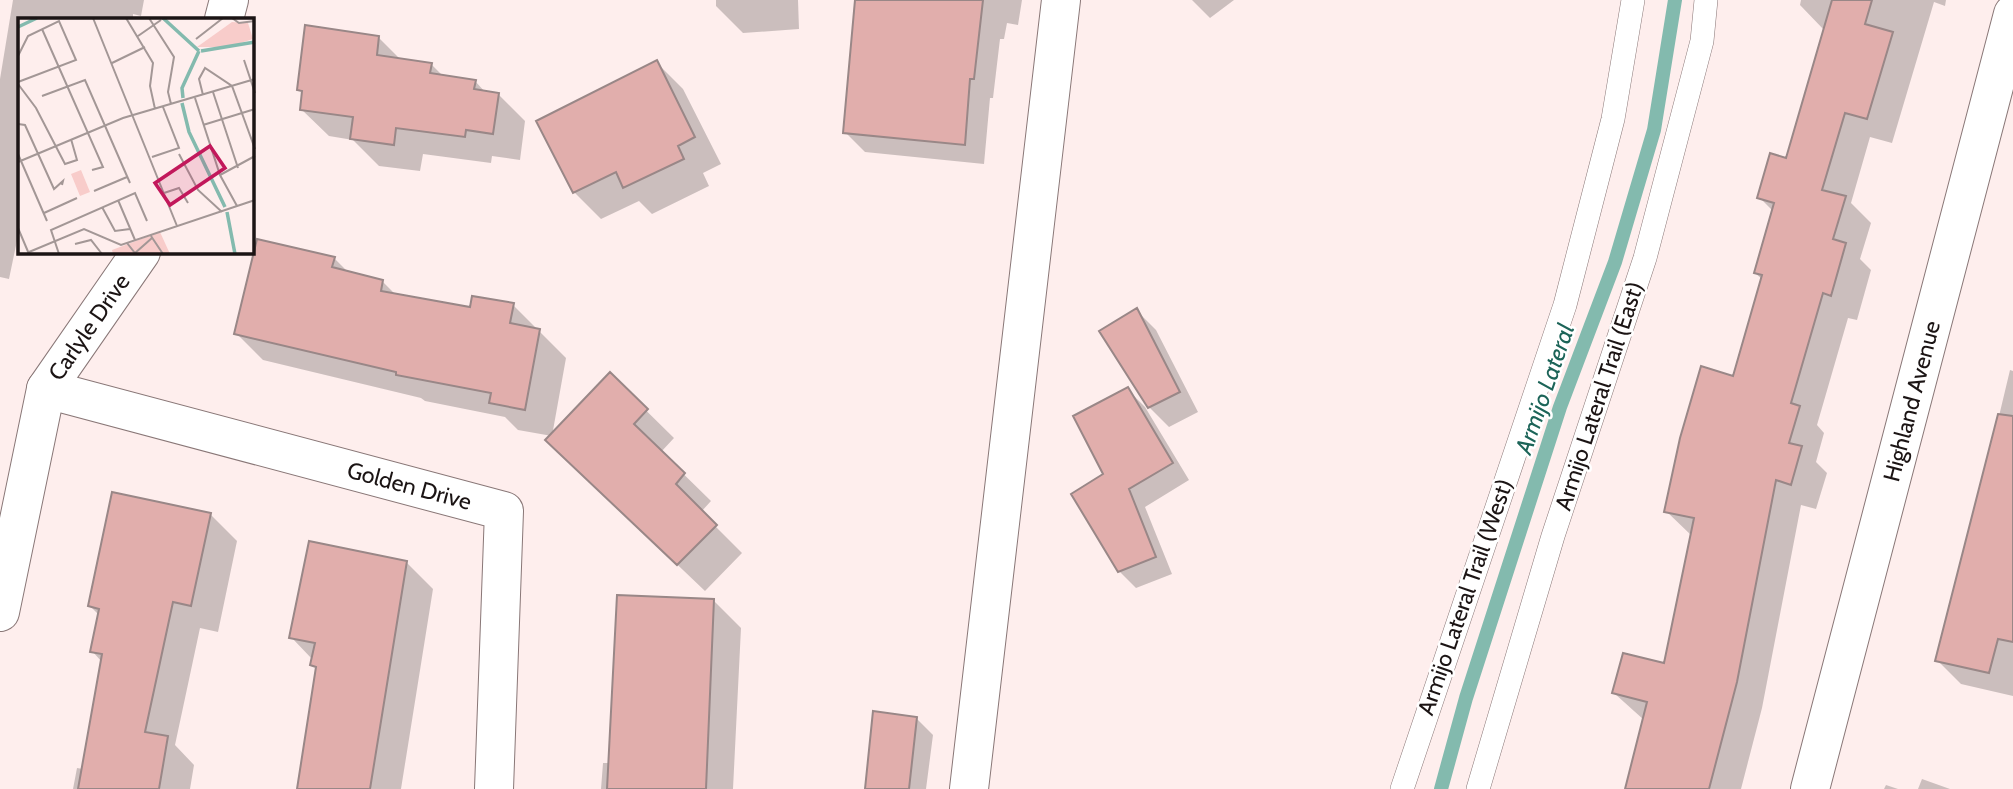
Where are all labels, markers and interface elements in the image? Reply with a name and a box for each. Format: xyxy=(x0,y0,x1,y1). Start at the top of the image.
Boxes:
inset map xyxy=(18,18,254,254)
street label: Carlyle Drive xyxy=(42,268,136,386)
street label: Armijo Lateral Trail (East) xyxy=(1549,278,1649,514)
street label: Highland Avenue xyxy=(1877,317,1946,485)
water label: Armijo Lateral xyxy=(1508,320,1580,459)
street label: Golden Drive xyxy=(344,456,475,516)
street label: Armijo Lateral Trail (West) xyxy=(1411,475,1519,719)

